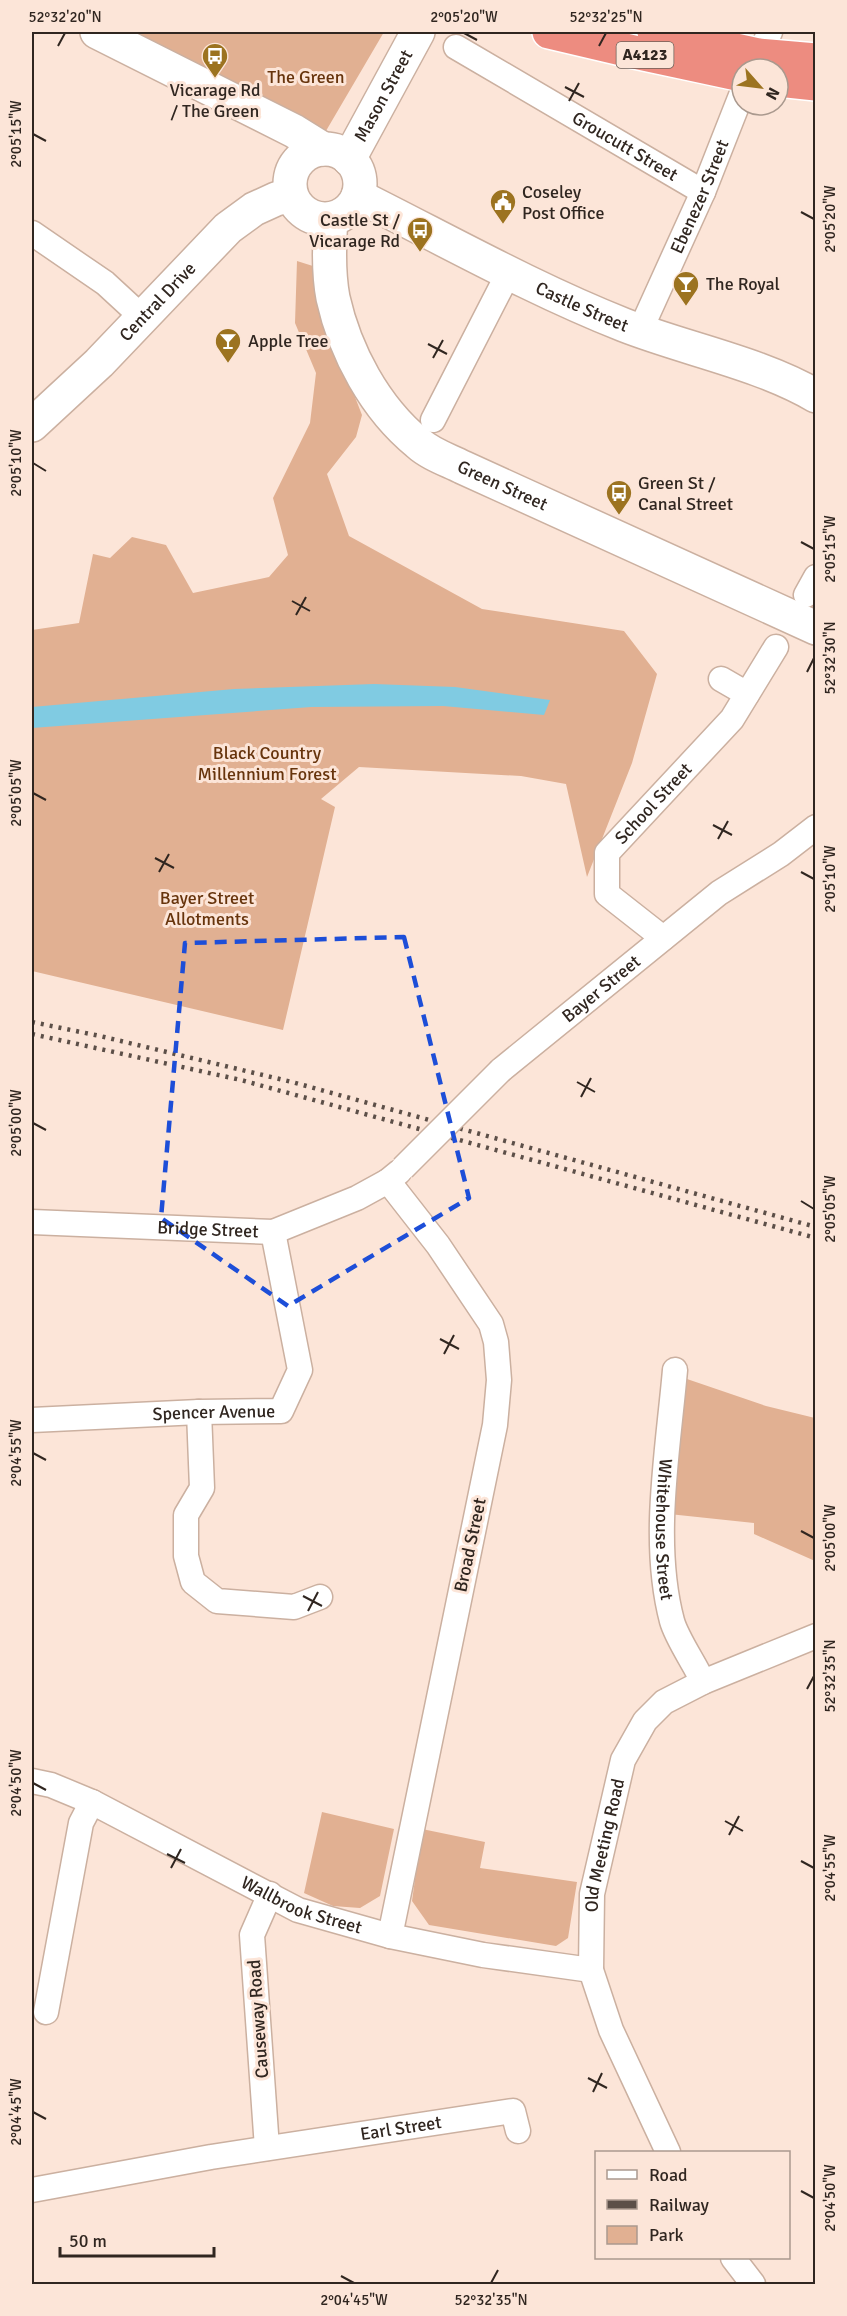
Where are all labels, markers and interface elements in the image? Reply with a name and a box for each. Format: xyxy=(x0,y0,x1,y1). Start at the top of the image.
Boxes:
text: 52°32'20"N xyxy=(28,8,102,26)
text: 2°05'20"W xyxy=(430,8,498,26)
text: 52°32'25"N xyxy=(569,8,643,26)
bus stop icon: Vicarage Rd / The Green xyxy=(200,41,230,79)
road number: A4123 xyxy=(616,42,674,68)
street label: Mason Street xyxy=(349,46,417,146)
north arrow xyxy=(730,57,790,117)
park label: The Green xyxy=(267,66,345,88)
place label: Vicarage Rd / The Green xyxy=(170,79,260,122)
text: N xyxy=(761,84,784,103)
text: 2°05'15"W xyxy=(7,100,25,168)
street label: Groucutt Street xyxy=(568,107,682,186)
street label: Ebenezer Street xyxy=(666,136,734,257)
place label: Coseley Post Office xyxy=(522,181,604,224)
text: 2°05'20"W xyxy=(821,185,839,253)
public building icon: Coseley Post Office xyxy=(488,187,518,225)
place label: Castle St / Vicarage Rd xyxy=(309,209,400,252)
bus stop icon: Castle St / Vicarage Rd xyxy=(405,215,435,253)
street label: Central Drive xyxy=(115,258,200,346)
bar icon: The Royal xyxy=(671,269,701,307)
place label: The Royal xyxy=(706,273,780,295)
street label: Castle Street xyxy=(532,277,632,337)
bar icon: Apple Tree xyxy=(213,326,243,364)
place label: Apple Tree xyxy=(248,330,328,352)
text: 2°05'10"W xyxy=(7,429,25,497)
street label: Green Street xyxy=(454,455,551,515)
place label: Green St / Canal Street xyxy=(638,472,733,515)
bus stop icon: Green St / Canal Street xyxy=(604,478,634,516)
text: 2°05'15"W xyxy=(821,515,839,583)
text: 52°32'30"N xyxy=(821,621,839,695)
park label: Black Country Millennium Forest xyxy=(198,742,337,785)
street label: School Street xyxy=(610,758,697,849)
text: 2°05'05"W xyxy=(7,759,25,827)
text: 2°05'10"W xyxy=(821,845,839,913)
park label: Bayer Street Allotments xyxy=(160,887,254,930)
street label: Bayer Street xyxy=(558,950,645,1027)
text: 2°05'00"W xyxy=(7,1089,25,1157)
text: 2°05'05"W xyxy=(821,1175,839,1243)
street label: Bridge Street xyxy=(157,1216,259,1242)
street label: Spencer Avenue xyxy=(152,1400,275,1425)
text: 2°04'55"W xyxy=(7,1419,25,1487)
street label: Whitehouse Street xyxy=(651,1458,678,1602)
street label: Broad Street xyxy=(449,1496,491,1594)
text: 2°05'00"W xyxy=(821,1504,839,1572)
text: 52°32'35"N xyxy=(821,1639,839,1713)
text: 2°04'50"W xyxy=(7,1749,25,1817)
street label: Old Meeting Road xyxy=(581,1776,629,1912)
text: 2°04'55"W xyxy=(821,1834,839,1902)
street label: Wallbrook Street xyxy=(237,1871,364,1939)
street label: Causeway Road xyxy=(243,1959,273,2079)
text: 2°04'45"W xyxy=(7,2078,25,2146)
street label: Earl Street xyxy=(359,2111,443,2145)
legend xyxy=(595,2151,790,2259)
text: Road xyxy=(649,2164,688,2186)
text: 2°04'50"W xyxy=(821,2164,839,2232)
text: Railway xyxy=(649,2194,710,2216)
scale bar xyxy=(60,2220,214,2258)
text: Park xyxy=(649,2224,684,2246)
text: 50 m xyxy=(69,2230,107,2252)
text: 2°04'45"W xyxy=(320,2291,388,2309)
text: 52°32'35"N xyxy=(454,2291,528,2309)

